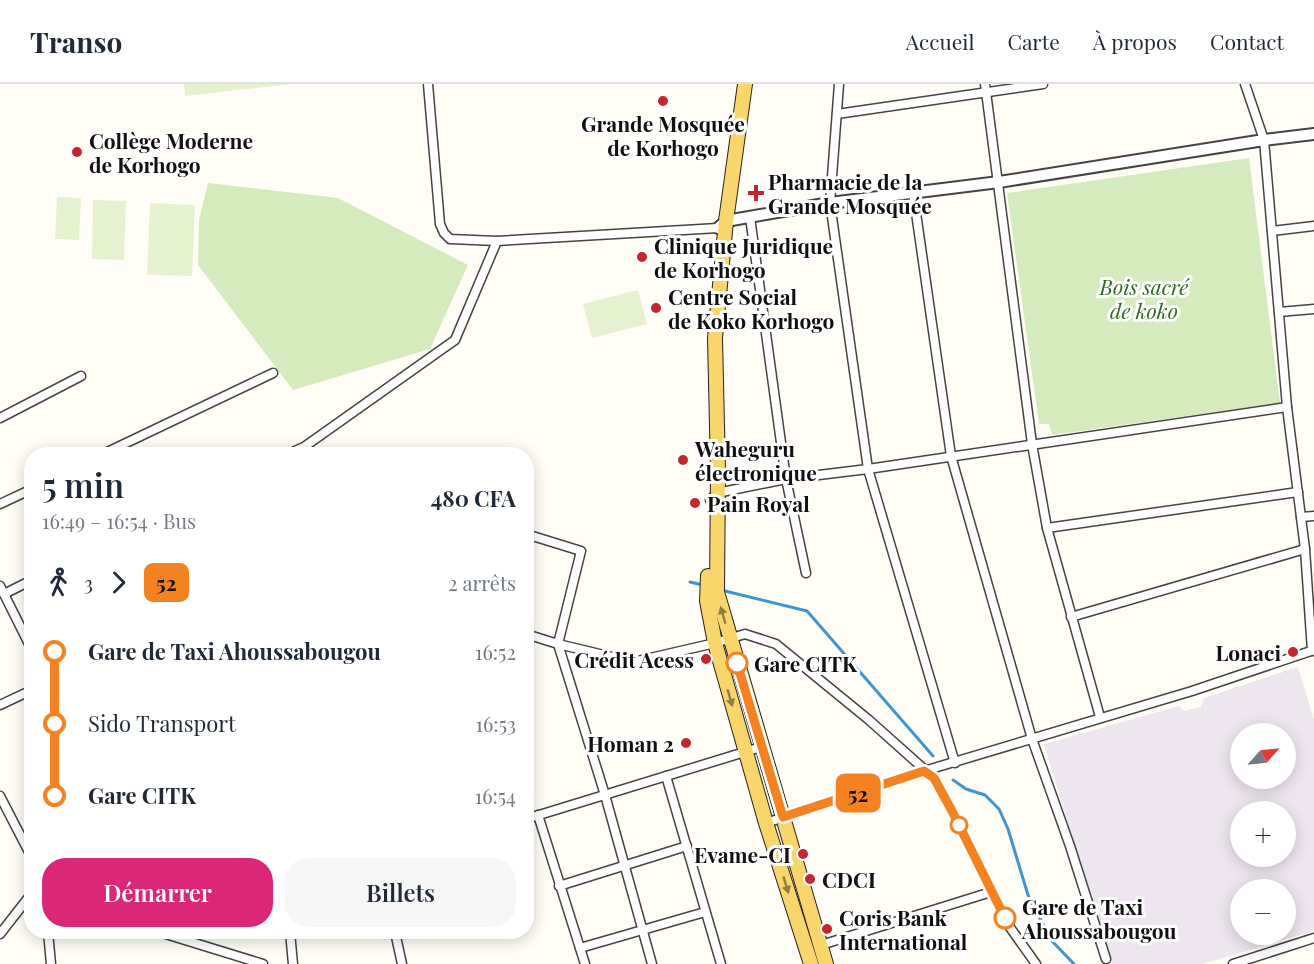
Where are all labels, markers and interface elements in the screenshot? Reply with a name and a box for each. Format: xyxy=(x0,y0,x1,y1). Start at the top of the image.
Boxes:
text: Transo xyxy=(30,23,122,60)
text: Accueil xyxy=(906,27,974,55)
text: Carte xyxy=(1007,27,1060,55)
text: À propos xyxy=(1093,27,1177,55)
text: Contact xyxy=(1210,27,1284,55)
marker: Grande Mosquée de Korhogo xyxy=(656,94,670,108)
place label: Grande Mosquée de Korhogo xyxy=(581,109,745,161)
place label: Collège Moderne de Korhogo xyxy=(89,126,253,178)
marker: Collège Moderne de Korhogo xyxy=(70,145,84,159)
place label: Pharmacie de la Grande Mosquée xyxy=(768,167,932,219)
marker: Pharmacie de la Grande Mosquée xyxy=(749,186,763,200)
place label: Clinique Juridique de Korhogo xyxy=(654,231,833,283)
marker: Clinique Juridique de Korhogo xyxy=(635,250,649,264)
park label: Bois sacré de koko xyxy=(1099,272,1190,324)
place label: Centre Social de Koko Korhogo xyxy=(668,282,835,334)
marker: Centre Social de Koko Korhogo xyxy=(649,301,663,315)
place label: Waheguru électronique xyxy=(694,434,817,486)
marker: Waheguru électronique xyxy=(676,453,690,467)
text: 5 min xyxy=(42,462,124,506)
text: 480 CFA xyxy=(431,483,516,513)
place label: Pain Royal xyxy=(707,489,810,517)
marker: Pain Royal xyxy=(688,496,702,510)
text: 16:49 – 16:54 · Bus xyxy=(42,507,196,534)
icon: walk xyxy=(42,566,75,599)
icon: forward xyxy=(102,566,135,599)
text: 52 xyxy=(156,568,177,596)
text: 3 xyxy=(84,569,93,596)
text: 2 arrêts xyxy=(448,569,516,596)
one-way arrow xyxy=(718,606,727,624)
text: Gare de Taxi Ahoussabougou xyxy=(88,636,381,666)
text: 16:52 xyxy=(475,638,516,665)
place label: Lonaci xyxy=(1216,638,1281,666)
place label: Crédit Acess xyxy=(574,645,694,673)
marker: Lonaci xyxy=(1286,645,1300,659)
place label: Gare CITK xyxy=(754,649,858,677)
marker: Crédit Acess xyxy=(699,652,713,666)
marker: Gare CITK xyxy=(726,652,748,674)
one-way arrow xyxy=(726,689,735,707)
text: Sido Transport xyxy=(88,708,236,738)
text: 16:53 xyxy=(476,710,516,737)
north arrow xyxy=(1230,723,1296,789)
map controls xyxy=(1230,723,1296,945)
place label: Homan 2 xyxy=(587,729,674,757)
marker: Homan 2 xyxy=(679,736,693,750)
line badge: 52 xyxy=(831,774,885,812)
text: 52 xyxy=(848,779,868,807)
text: Gare CITK xyxy=(88,780,196,810)
text: 16:54 xyxy=(475,782,516,809)
button: + xyxy=(1230,801,1296,867)
unlabelled marker xyxy=(950,816,968,834)
place label: Evame-CI xyxy=(694,840,791,868)
marker: Evame-CI xyxy=(796,847,810,861)
button: Démarrer xyxy=(42,858,273,927)
button: Billets xyxy=(285,858,516,927)
place label: CDCI xyxy=(822,865,876,893)
marker: CDCI xyxy=(803,872,817,886)
one-way arrow xyxy=(782,876,791,894)
button: − xyxy=(1230,879,1296,945)
place label: Gare de Taxi Ahoussabougou xyxy=(1021,892,1177,944)
place label: Coris Bank International xyxy=(839,903,968,955)
marker: Gare de Taxi Ahoussabougou xyxy=(994,907,1016,929)
marker: Coris Bank International xyxy=(820,922,834,936)

